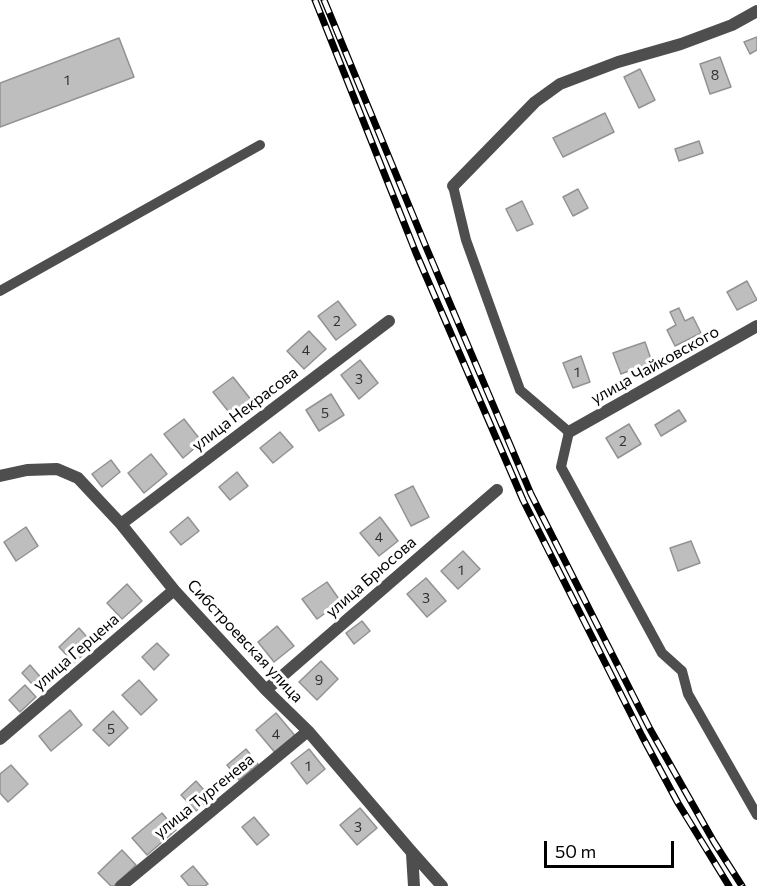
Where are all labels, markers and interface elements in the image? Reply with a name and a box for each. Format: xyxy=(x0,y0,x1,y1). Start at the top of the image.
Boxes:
house number: 8 xyxy=(711,67,719,83)
house number: 1 xyxy=(64,72,70,88)
house number: 2 xyxy=(333,313,341,329)
street label: улица Чайковского xyxy=(588,322,722,408)
house number: 4 xyxy=(302,342,310,358)
street label: улица Некрасова xyxy=(188,363,302,455)
house number: 1 xyxy=(574,364,580,380)
house number: 3 xyxy=(355,371,363,387)
house number: 5 xyxy=(321,405,329,421)
house number: 2 xyxy=(619,433,627,449)
house number: 4 xyxy=(375,529,383,545)
street label: улица Брюсова xyxy=(322,532,420,622)
house number: 1 xyxy=(458,562,464,578)
street label: Сибстроевская улица xyxy=(183,576,307,706)
house number: 3 xyxy=(422,590,430,606)
street label: улица Герцена xyxy=(29,609,123,695)
house number: 9 xyxy=(315,672,323,688)
house number: 5 xyxy=(107,721,115,737)
house number: 4 xyxy=(272,726,280,742)
street label: улица Тургенева xyxy=(150,750,258,842)
house number: 1 xyxy=(305,758,311,774)
house number: 3 xyxy=(354,819,362,835)
scale bar xyxy=(547,829,678,867)
text: 50 m xyxy=(555,840,596,862)

